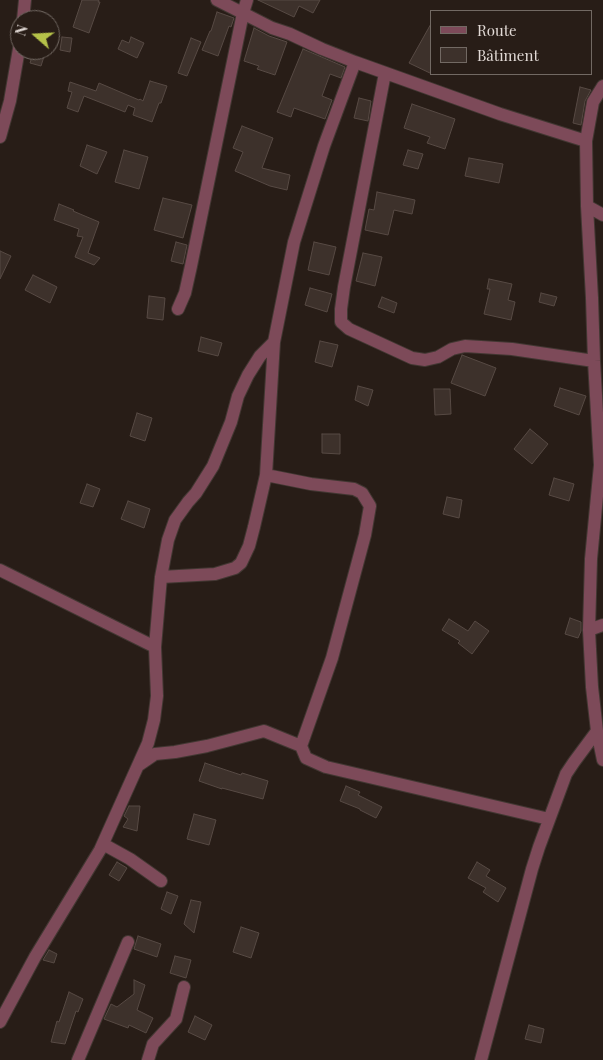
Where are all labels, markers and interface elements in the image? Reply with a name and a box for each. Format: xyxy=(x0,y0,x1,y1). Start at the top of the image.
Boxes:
north arrow xyxy=(10,10,60,60)
legend xyxy=(430,10,593,75)
text: Route xyxy=(477,20,517,40)
text: N xyxy=(11,22,32,38)
text: Bâtiment xyxy=(477,45,539,65)

